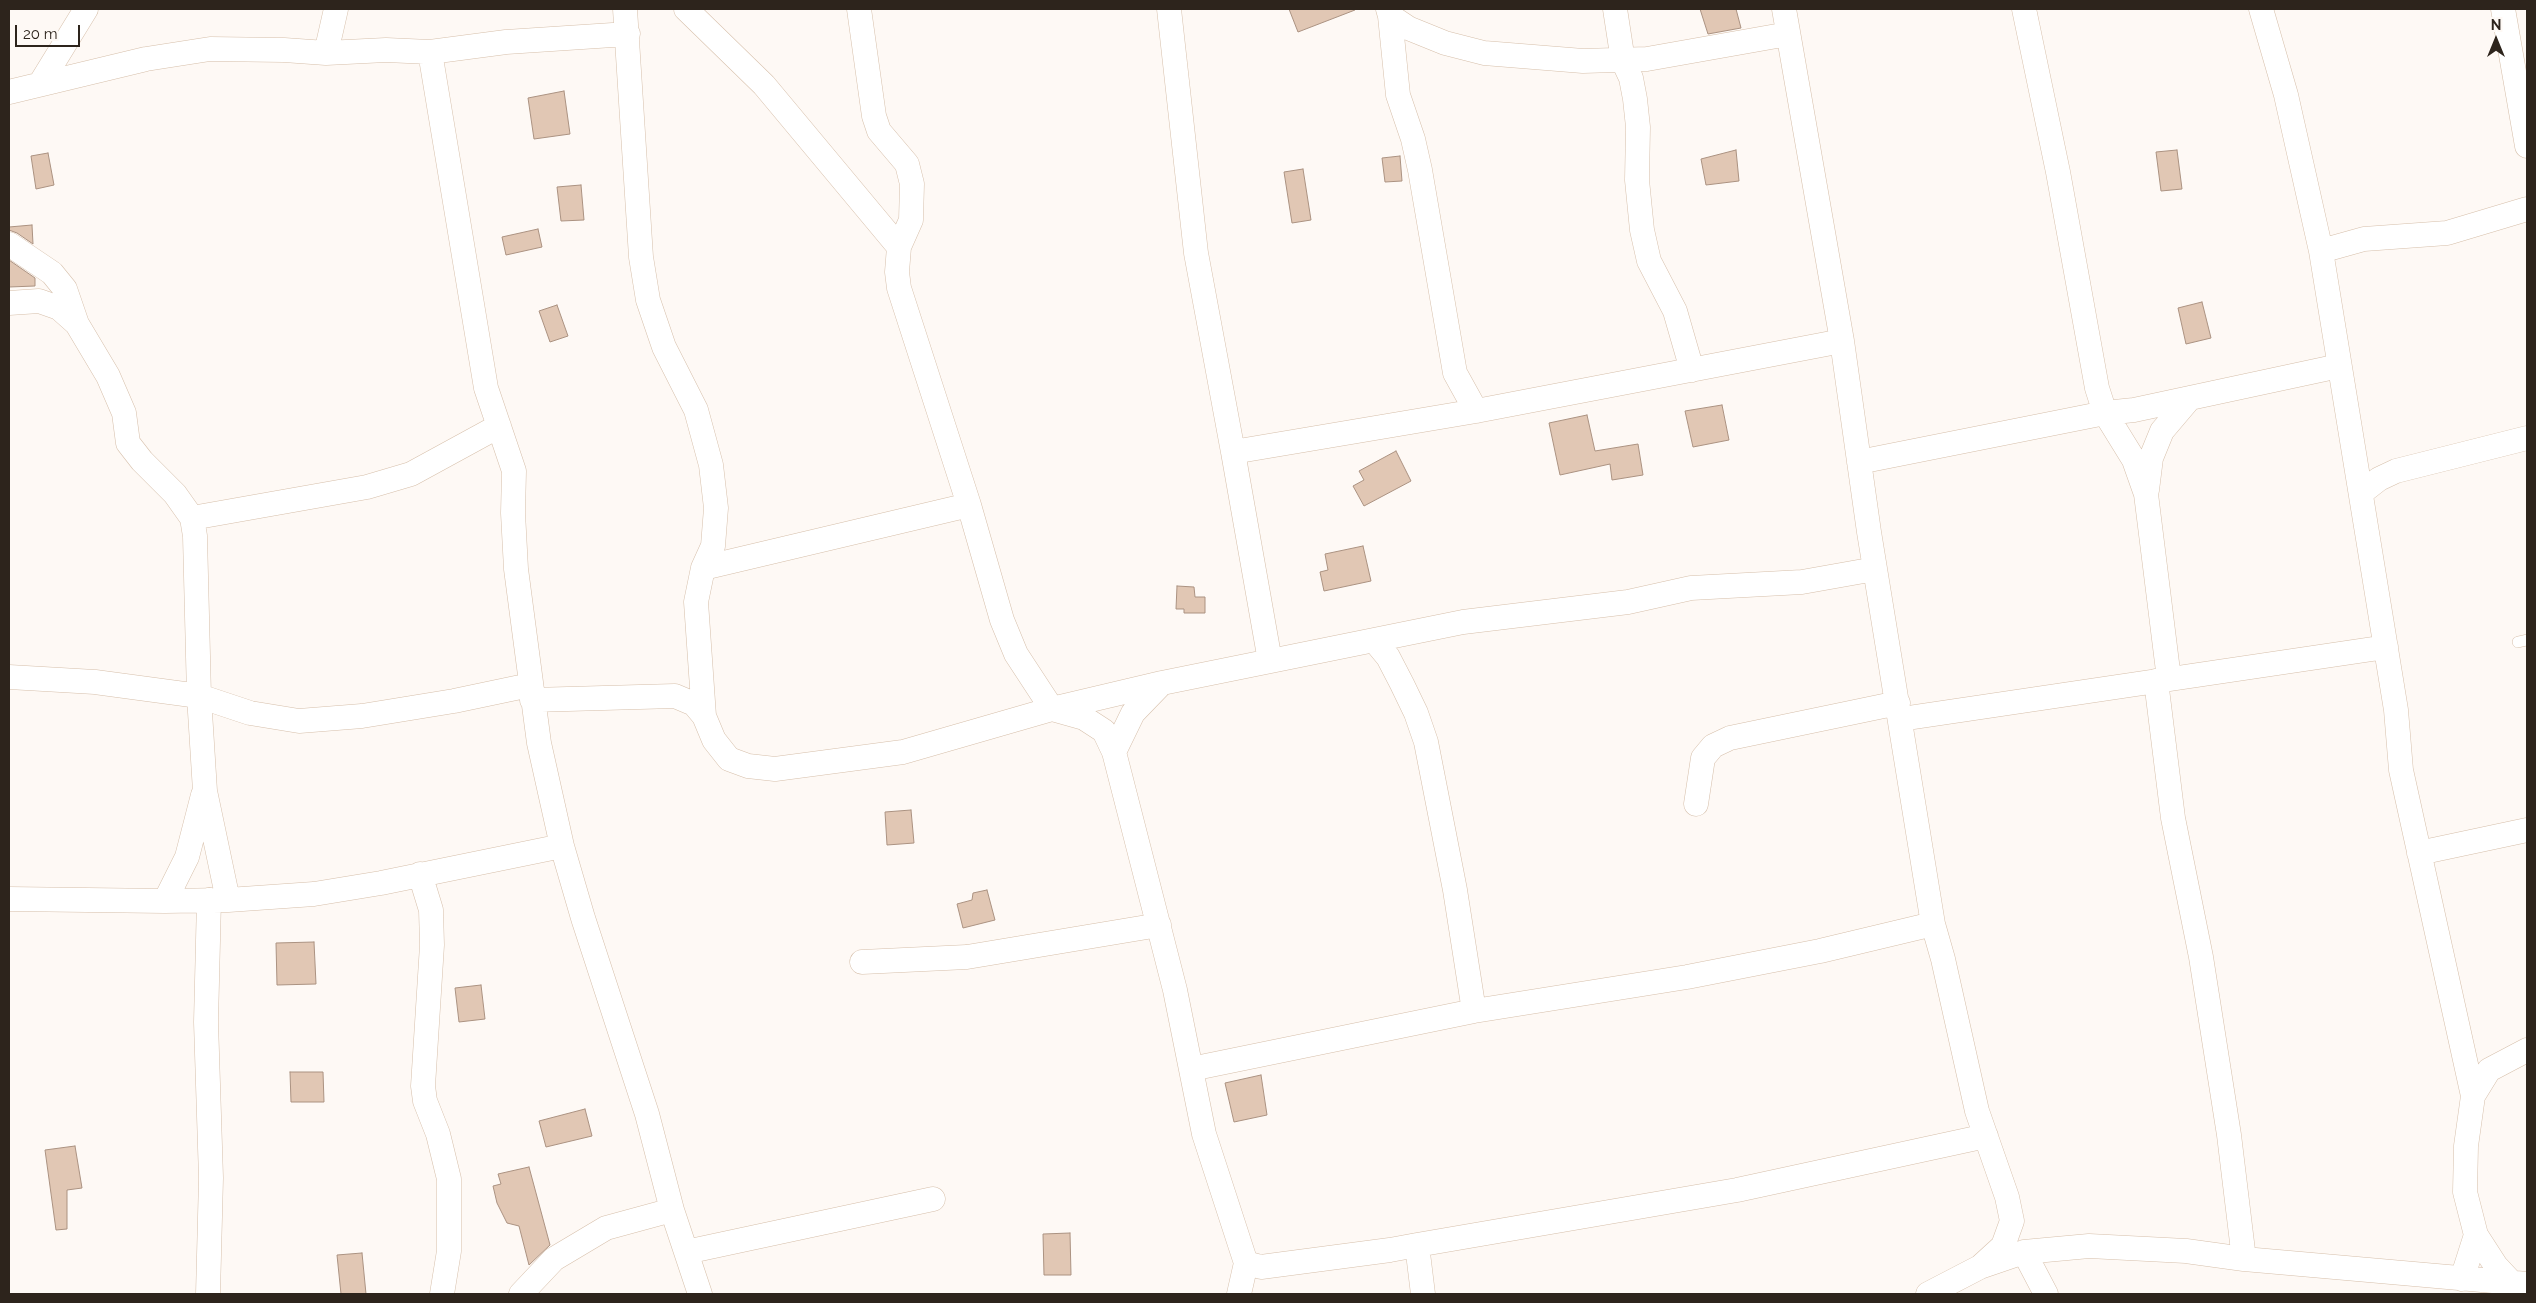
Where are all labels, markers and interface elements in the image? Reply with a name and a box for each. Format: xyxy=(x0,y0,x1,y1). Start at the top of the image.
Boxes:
scale bar xyxy=(18,15,82,47)
north arrow xyxy=(2471,15,2521,65)
text: N xyxy=(2491,17,2501,33)
text: 20 m xyxy=(23,25,58,43)

